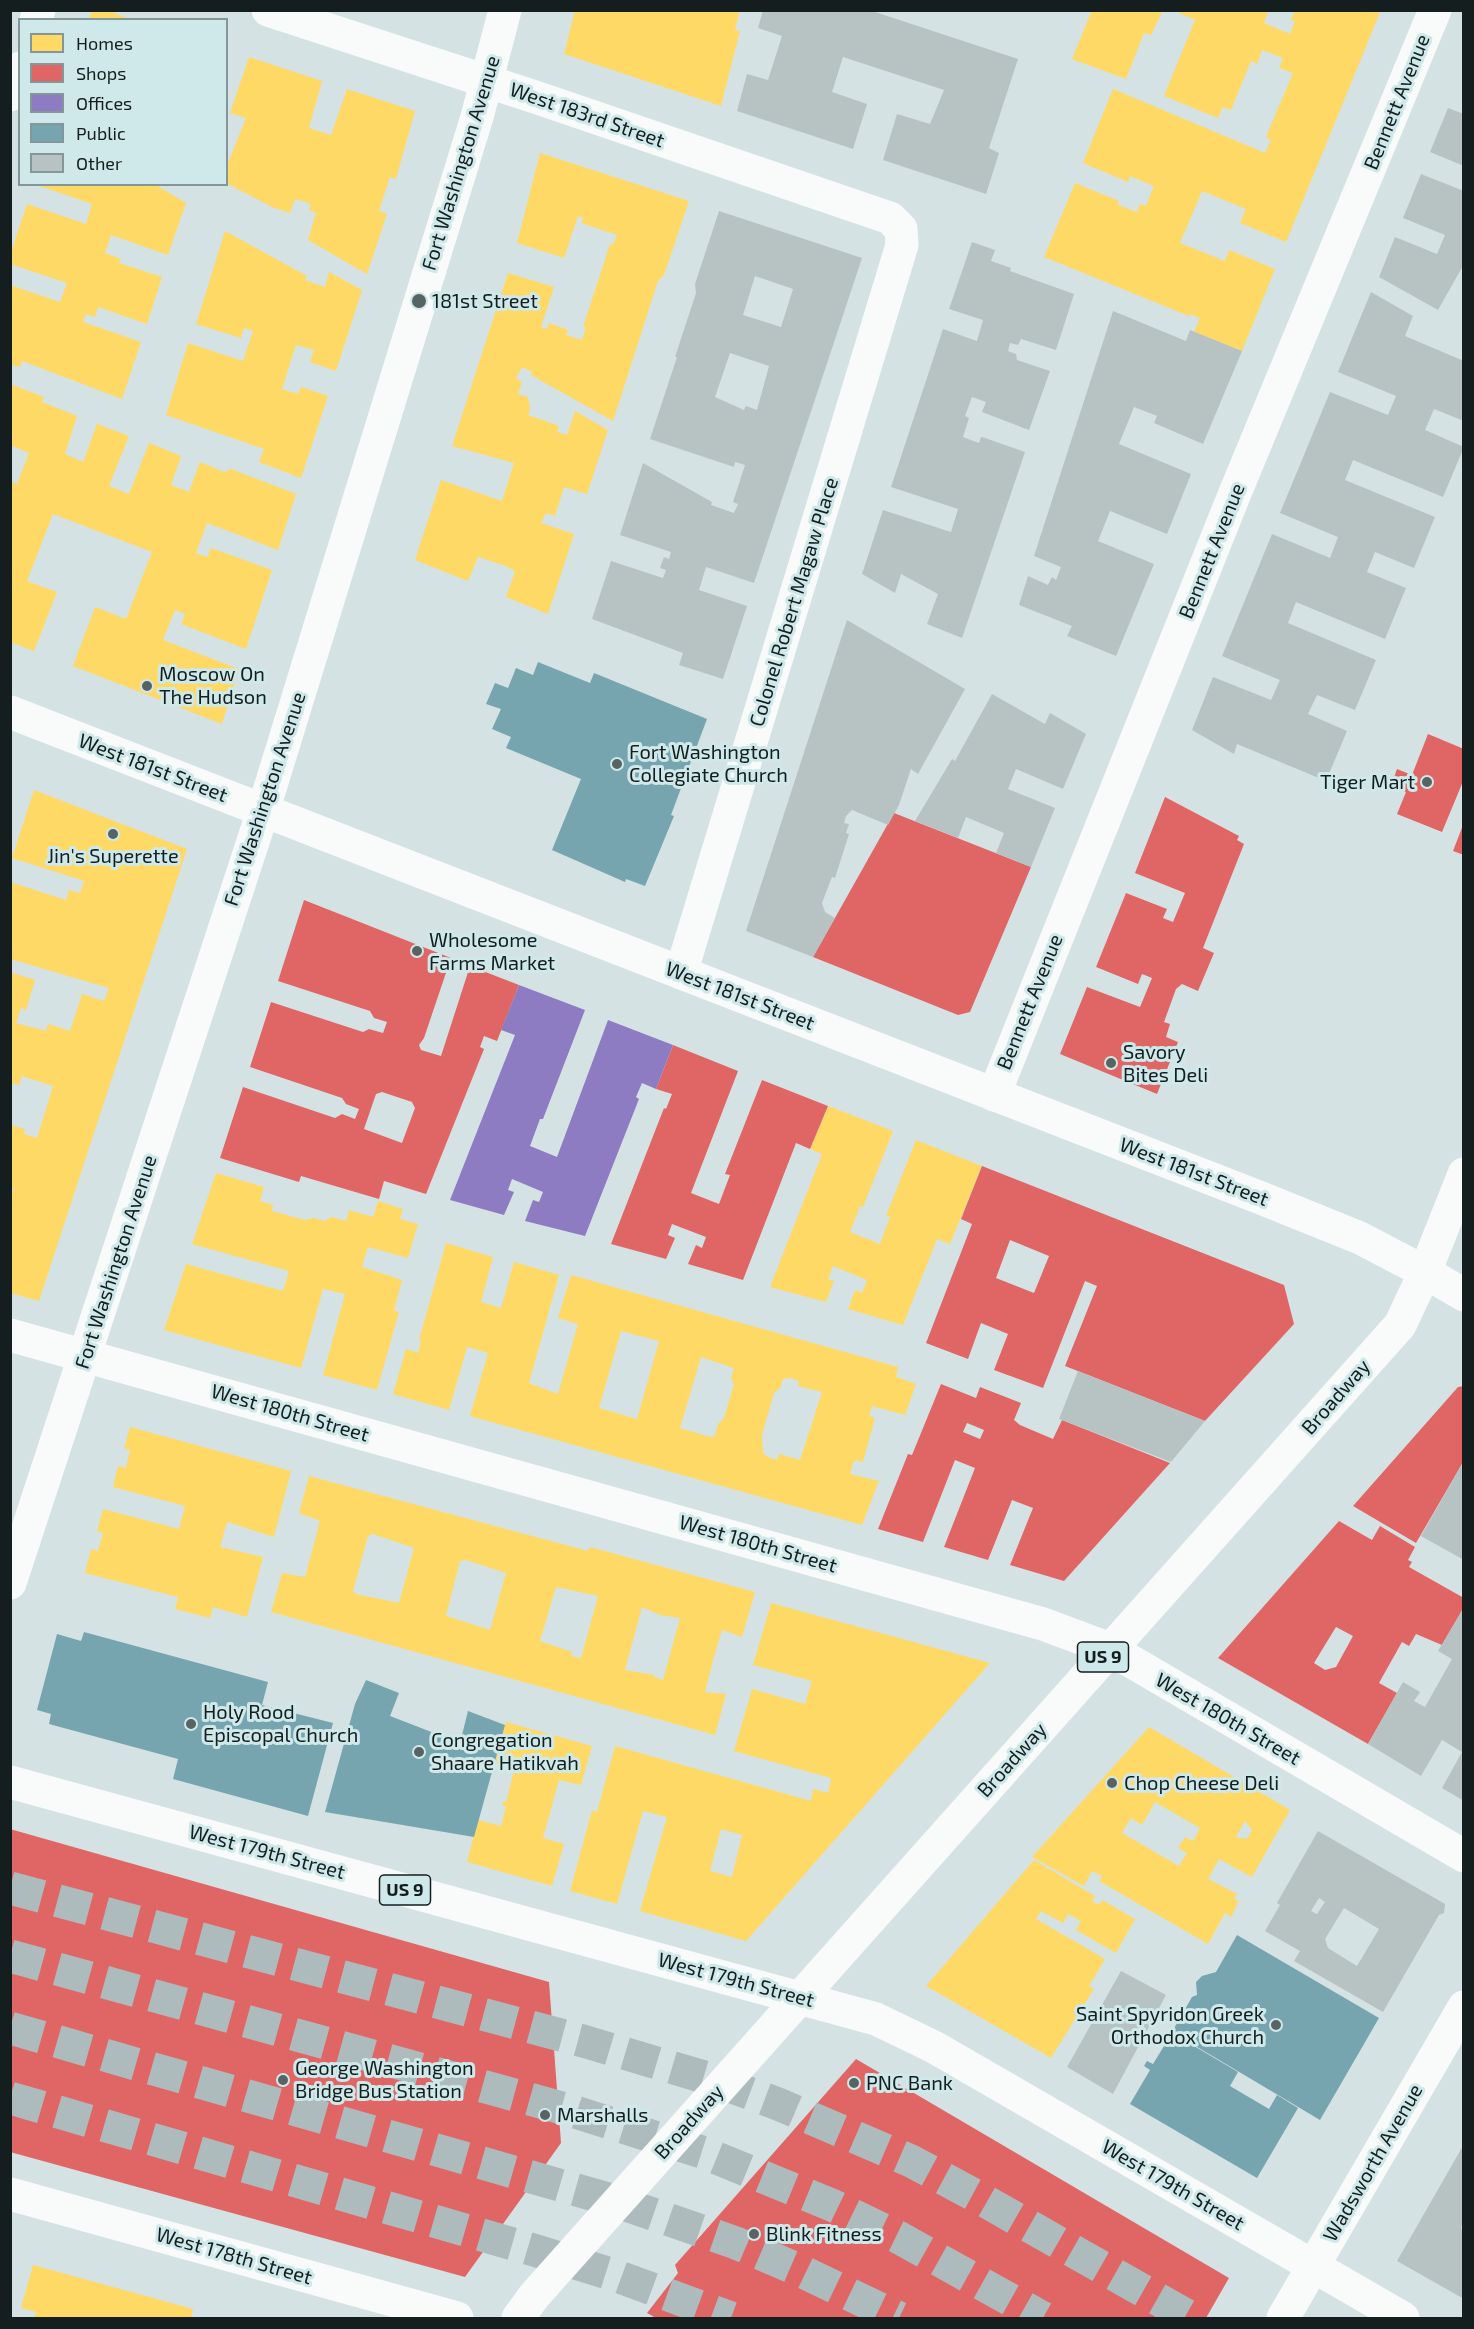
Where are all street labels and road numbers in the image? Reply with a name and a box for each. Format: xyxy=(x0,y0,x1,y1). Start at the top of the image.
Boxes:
street label: Bennett Avenue xyxy=(1359,31,1435,173)
street label: Fort Washington Avenue xyxy=(417,53,505,273)
street label: West 183rd Street xyxy=(506,77,668,153)
street label: Colonel Robert Magaw Place xyxy=(745,475,843,729)
street label: Bennett Avenue xyxy=(1174,480,1250,622)
street label: Fort Washington Avenue xyxy=(219,689,311,909)
street label: West 181st Street xyxy=(75,729,231,807)
street label: Bennett Avenue xyxy=(992,931,1068,1073)
street label: West 181st Street xyxy=(662,957,818,1035)
street label: West 181st Street xyxy=(1116,1133,1272,1211)
street label: Fort Washington Avenue xyxy=(70,1152,162,1372)
street label: Broadway xyxy=(1297,1354,1375,1440)
street label: West 180th Street xyxy=(208,1379,372,1447)
street label: West 180th Street xyxy=(676,1510,840,1578)
road number: US 9 xyxy=(1078,1642,1128,1672)
street label: West 180th Street xyxy=(1151,1668,1305,1770)
street label: Broadway xyxy=(972,1718,1052,1802)
street label: West 179th Street xyxy=(186,1820,348,1884)
road number: US 9 xyxy=(380,1875,430,1905)
street label: West 179th Street xyxy=(655,1948,817,2012)
street label: Broadway xyxy=(649,2080,729,2164)
street label: Wadsworth Avenue xyxy=(1318,2080,1428,2246)
street label: West 179th Street xyxy=(1098,2134,1248,2236)
street label: West 178th Street xyxy=(153,2222,315,2290)

